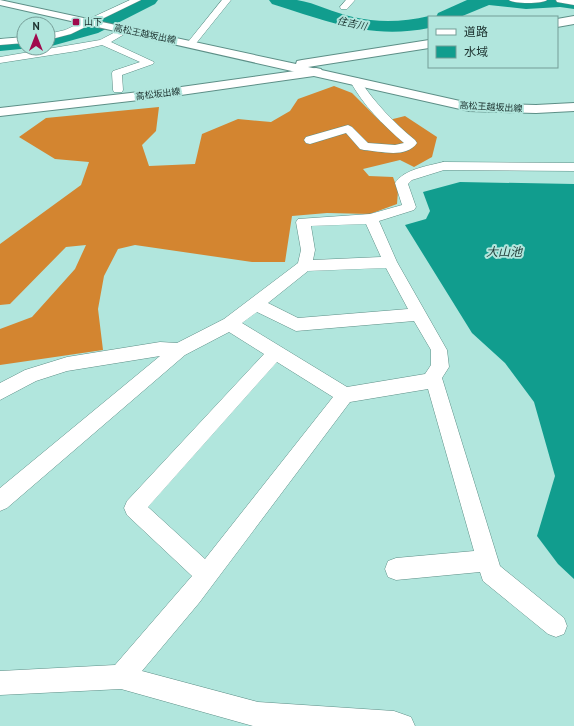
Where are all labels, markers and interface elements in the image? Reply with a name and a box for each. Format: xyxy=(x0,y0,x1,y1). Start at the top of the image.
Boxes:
water label: 住吉川 xyxy=(336,14,369,33)
north arrow xyxy=(16,16,56,56)
place label: 山下 xyxy=(84,16,102,27)
legend xyxy=(428,16,558,68)
marker: 山下 xyxy=(71,17,81,27)
text: N xyxy=(32,19,40,33)
street label: 高松王越坂出線 xyxy=(113,22,178,46)
text: 道路 xyxy=(464,24,488,39)
text: 水域 xyxy=(464,44,488,59)
street label: 高松坂出線 xyxy=(135,85,182,102)
street label: 高松王越坂出線 xyxy=(459,99,524,114)
water label: 大山池 xyxy=(486,244,523,259)

